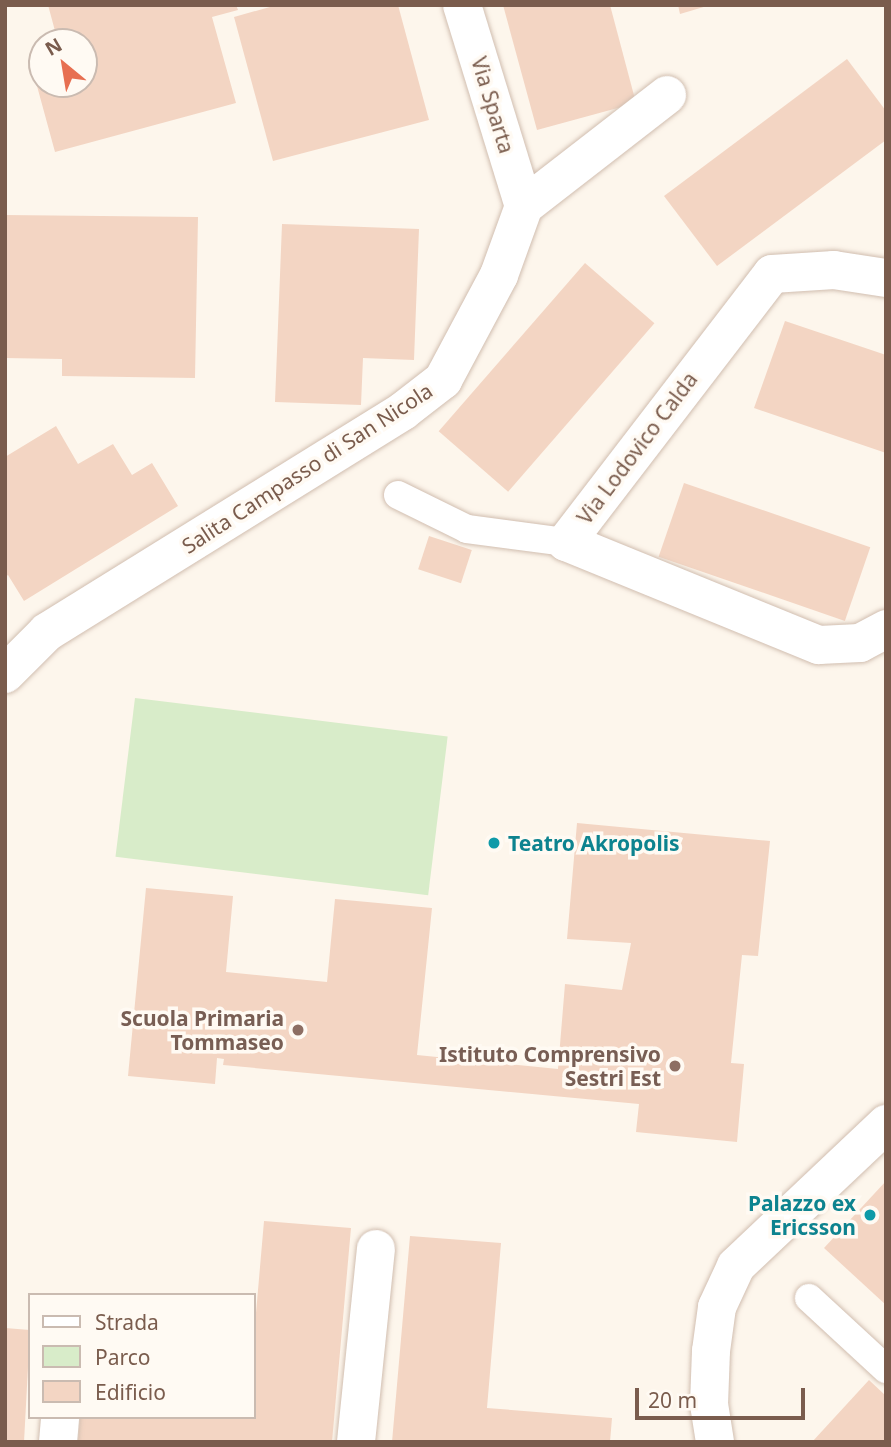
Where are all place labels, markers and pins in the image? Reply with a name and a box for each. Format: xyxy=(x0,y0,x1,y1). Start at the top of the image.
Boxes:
place label: Teatro Akropolis xyxy=(508,830,680,856)
marker: Teatro Akropolis xyxy=(486,835,502,851)
place label: Scuola Primaria Tommaseo xyxy=(121,1005,284,1055)
marker: Scuola Primaria Tommaseo xyxy=(290,1022,306,1038)
place label: Istituto Comprensivo Sestri Est xyxy=(439,1041,661,1091)
marker: Istituto Comprensivo Sestri Est xyxy=(667,1058,683,1074)
place label: Palazzo ex Ericsson xyxy=(748,1190,856,1240)
marker: Palazzo ex Ericsson xyxy=(862,1207,878,1223)

